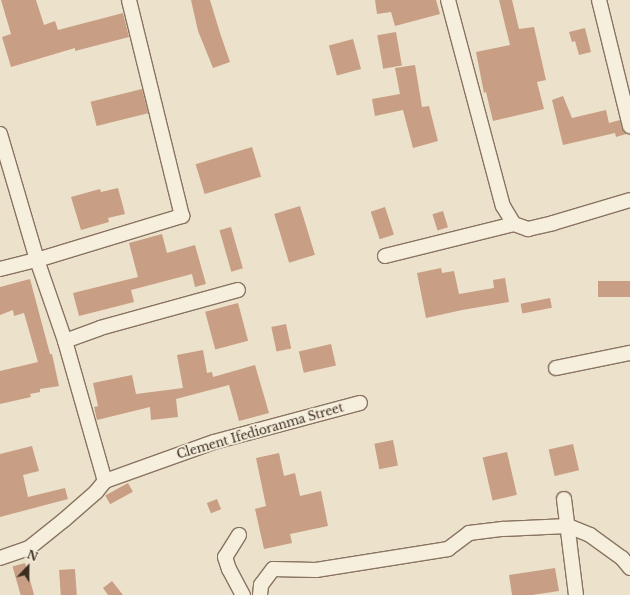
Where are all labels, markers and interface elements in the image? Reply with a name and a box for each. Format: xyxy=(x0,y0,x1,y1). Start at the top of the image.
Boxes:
street label: Clement Ifedioranma Street xyxy=(175,400,345,462)
north arrow xyxy=(8,547,48,587)
text: N xyxy=(25,547,40,564)

